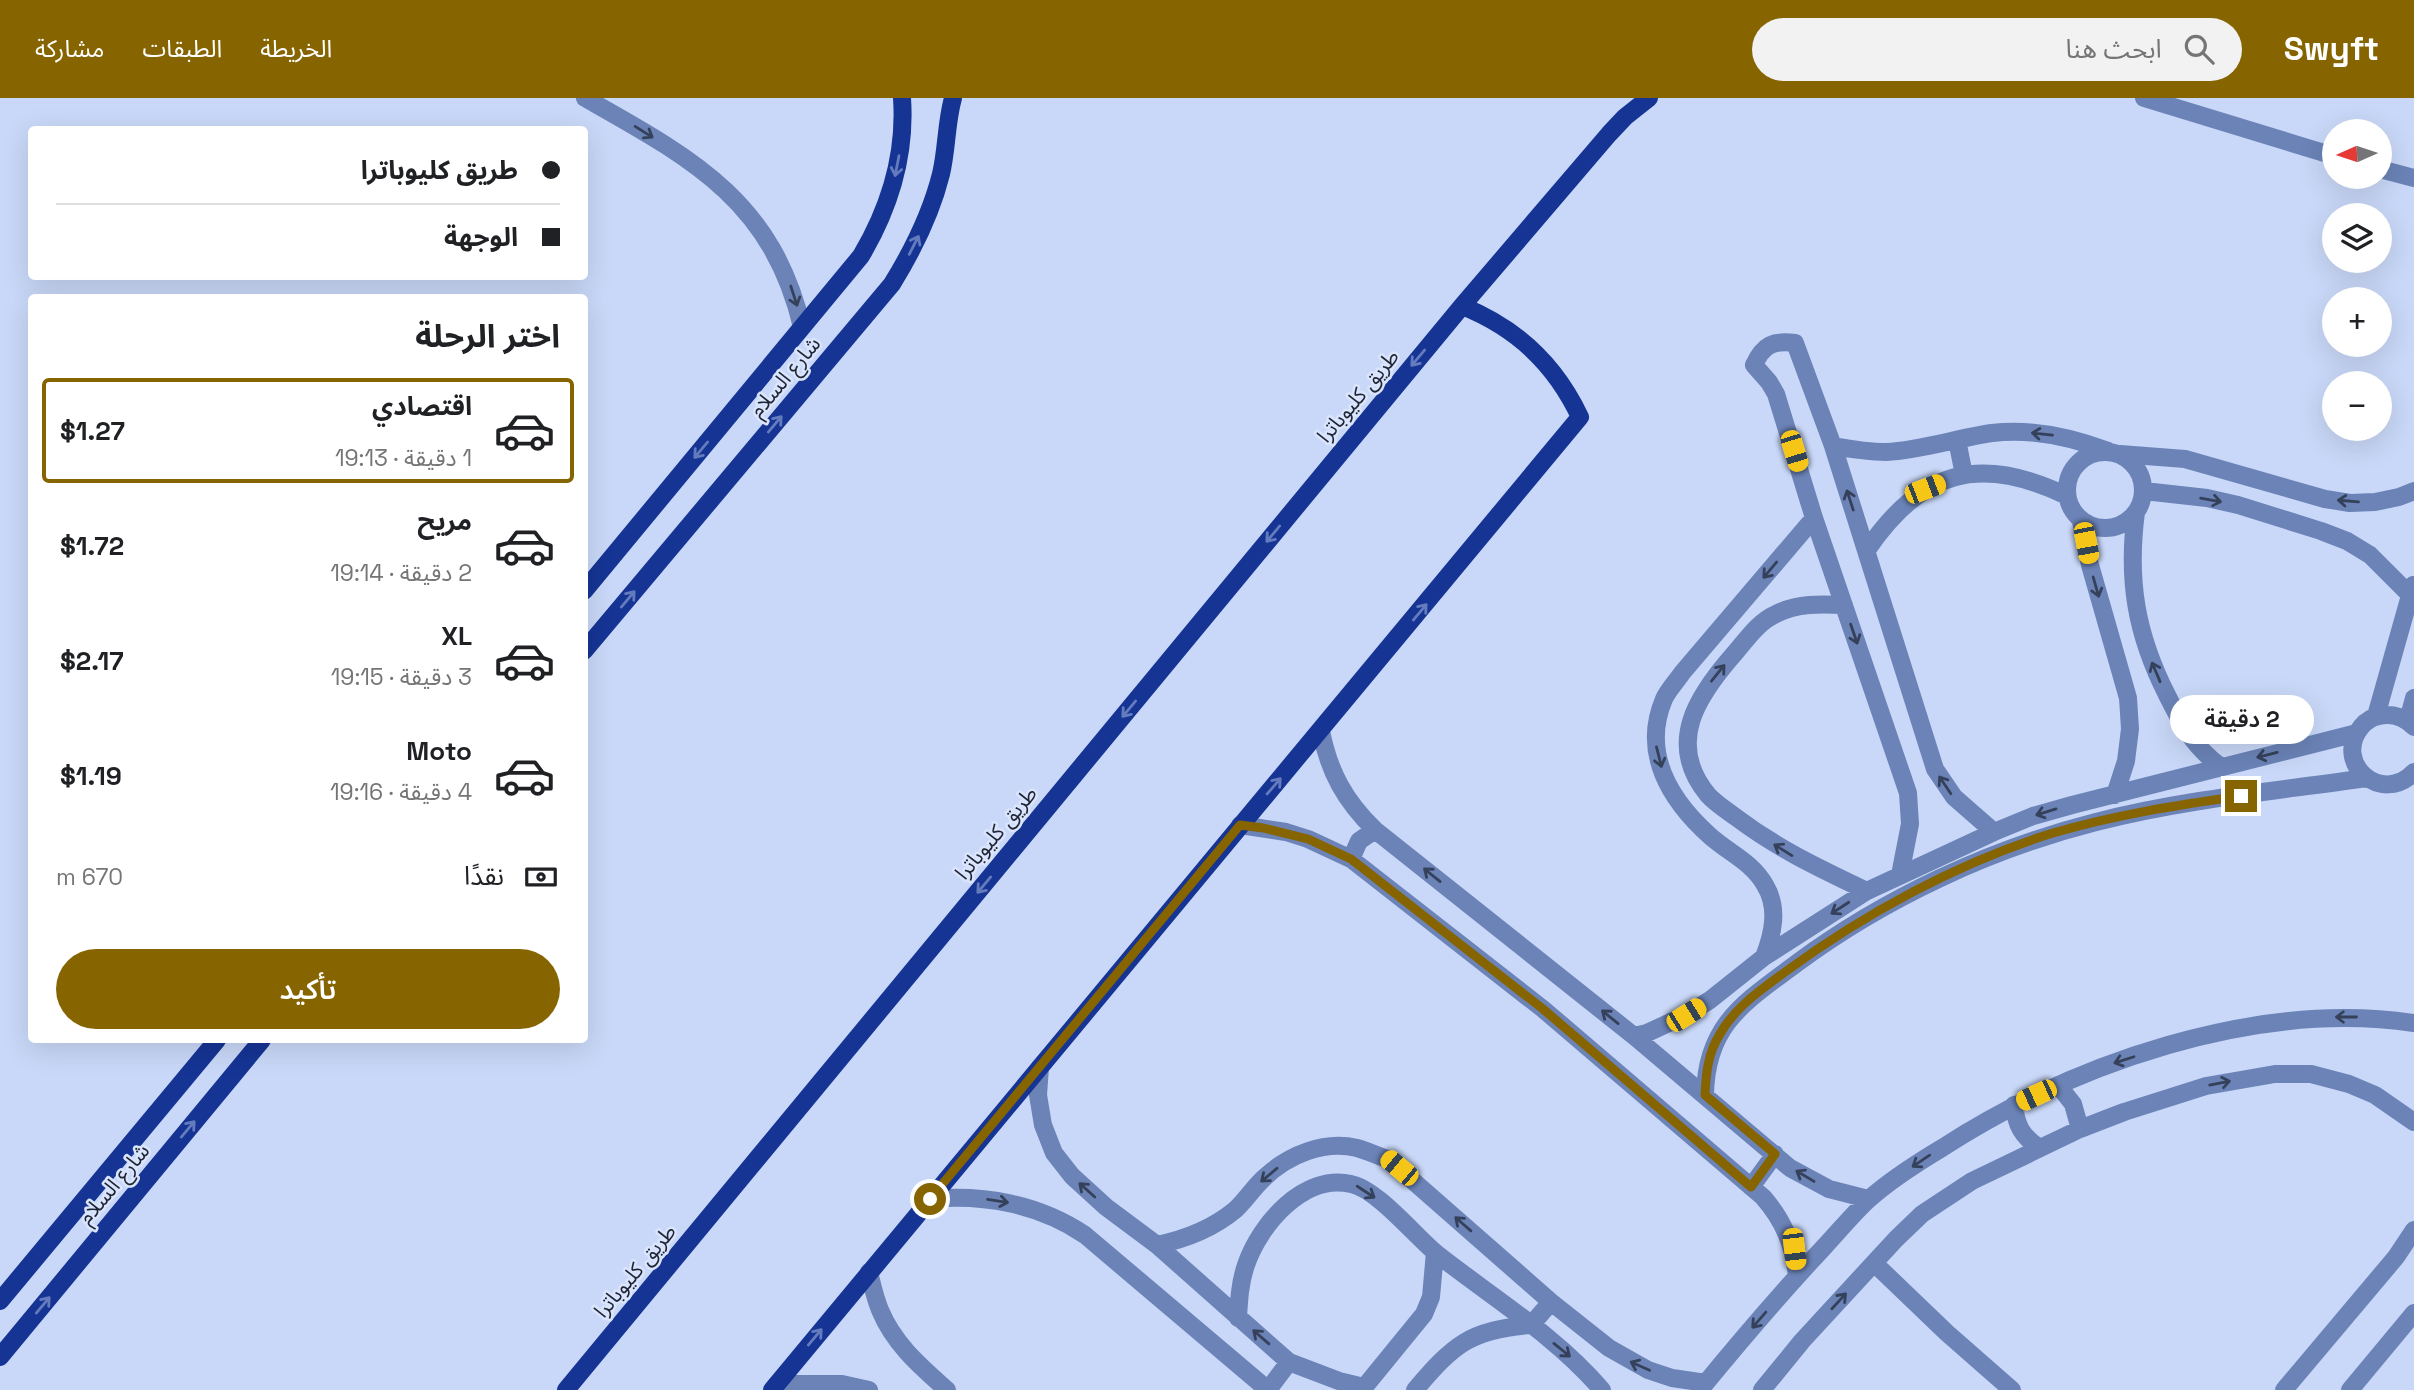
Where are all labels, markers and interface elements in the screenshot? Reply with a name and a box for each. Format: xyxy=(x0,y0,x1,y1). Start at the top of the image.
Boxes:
search box xyxy=(1752,18,2242,81)
text: Swyft xyxy=(2284,28,2379,70)
icon: search xyxy=(2180,30,2218,68)
text: ابحث هنا xyxy=(2065,32,2162,66)
text: مشاركة xyxy=(35,33,104,64)
text: الطبقات xyxy=(142,33,222,64)
text: الخريطة xyxy=(260,33,332,64)
north arrow xyxy=(2322,119,2392,189)
map controls xyxy=(2322,119,2392,441)
one-way arrow xyxy=(634,125,653,140)
text: طريق كليوباترا xyxy=(361,153,518,187)
one-way arrow xyxy=(890,154,904,177)
button: layers xyxy=(2322,203,2392,273)
text: الوجهة xyxy=(444,220,518,254)
one-way arrow xyxy=(908,235,922,256)
one-way arrow xyxy=(789,284,801,306)
button: + xyxy=(2322,287,2392,357)
text: اختر الرحلة xyxy=(415,316,560,356)
street label: شارع السلام xyxy=(743,331,829,425)
street label: طريق كليوباترا xyxy=(1311,343,1405,448)
one-way arrow xyxy=(1411,349,1426,367)
button: − xyxy=(2322,371,2392,441)
text: اقتصادي xyxy=(372,389,472,423)
icon: car xyxy=(493,399,556,462)
text: $1.27 xyxy=(60,414,125,448)
one-way arrow xyxy=(767,416,783,434)
one-way arrow xyxy=(2031,427,2054,440)
car xyxy=(1778,428,1811,474)
one-way arrow xyxy=(693,441,709,459)
text: 1 دقيقة · 19:13 xyxy=(335,443,472,473)
car xyxy=(1902,472,1949,506)
one-way arrow xyxy=(1843,489,1856,511)
one-way arrow xyxy=(2199,493,2222,507)
one-way arrow xyxy=(2337,494,2359,507)
text: مريح xyxy=(417,504,472,538)
icon: car xyxy=(493,514,556,577)
car xyxy=(2072,520,2101,566)
one-way arrow xyxy=(1266,524,1281,542)
text: $1.72 xyxy=(60,529,124,563)
text: 2 دقيقة · 19:14 xyxy=(330,558,472,588)
one-way arrow xyxy=(1762,561,1778,579)
one-way arrow xyxy=(2091,576,2104,598)
one-way arrow xyxy=(621,590,636,608)
one-way arrow xyxy=(1412,603,1428,621)
text: XL xyxy=(441,619,472,653)
one-way arrow xyxy=(1849,622,1861,644)
icon: car xyxy=(493,629,556,692)
text: $2.17 xyxy=(60,644,124,678)
text: 3 دقيقة · 19:15 xyxy=(331,662,472,692)
one-way arrow xyxy=(2149,662,2162,683)
one-way arrow xyxy=(1710,665,1725,683)
callout: 2 دقيقة xyxy=(2169,694,2313,744)
one-way arrow xyxy=(1121,700,1136,718)
text: 2 دقيقة xyxy=(2204,704,2280,734)
text: Moto xyxy=(406,734,472,768)
icon: car xyxy=(493,744,556,807)
one-way arrow xyxy=(1653,746,1666,768)
one-way arrow xyxy=(2256,749,2279,762)
text: $1.19 xyxy=(60,759,122,793)
one-way arrow xyxy=(1938,776,1953,795)
text: 4 دقيقة · 19:16 xyxy=(330,777,472,807)
one-way arrow xyxy=(1266,777,1282,795)
street label: طريق كليوباترا xyxy=(949,780,1043,885)
route end xyxy=(2225,780,2257,812)
one-way arrow xyxy=(2036,807,2058,820)
one-way arrow xyxy=(1774,842,1794,856)
icon: cash xyxy=(522,858,560,896)
text: نقدًا xyxy=(464,859,504,893)
text: 670 m xyxy=(56,862,123,892)
one-way arrow xyxy=(1424,867,1442,883)
one-way arrow xyxy=(976,875,991,893)
one-way arrow xyxy=(1831,901,1851,915)
button: تأكيد xyxy=(56,949,560,1029)
car xyxy=(1663,995,1710,1035)
one-way arrow xyxy=(1601,1010,1619,1025)
one-way arrow xyxy=(2335,1010,2358,1024)
one-way arrow xyxy=(2113,1055,2135,1067)
one-way arrow xyxy=(2208,1076,2231,1090)
car xyxy=(2013,1077,2060,1113)
one-way arrow xyxy=(181,1121,196,1139)
street label: شارع السلام xyxy=(72,1138,158,1232)
car xyxy=(1377,1146,1422,1190)
one-way arrow xyxy=(1912,1154,1931,1168)
one-way arrow xyxy=(1261,1167,1279,1183)
one-way arrow xyxy=(1795,1169,1815,1183)
one-way arrow xyxy=(1079,1182,1096,1199)
route start xyxy=(914,1183,946,1215)
one-way arrow xyxy=(1356,1184,1375,1199)
one-way arrow xyxy=(986,1195,1009,1208)
one-way arrow xyxy=(1454,1216,1472,1232)
street label: طريق كليوباترا xyxy=(588,1218,682,1323)
car xyxy=(1782,1227,1807,1271)
one-way arrow xyxy=(1830,1293,1847,1310)
one-way arrow xyxy=(36,1296,51,1314)
one-way arrow xyxy=(1751,1311,1767,1329)
one-way arrow xyxy=(807,1329,823,1347)
one-way arrow xyxy=(1252,1329,1270,1345)
one-way arrow xyxy=(1552,1342,1570,1358)
one-way arrow xyxy=(1630,1359,1651,1372)

